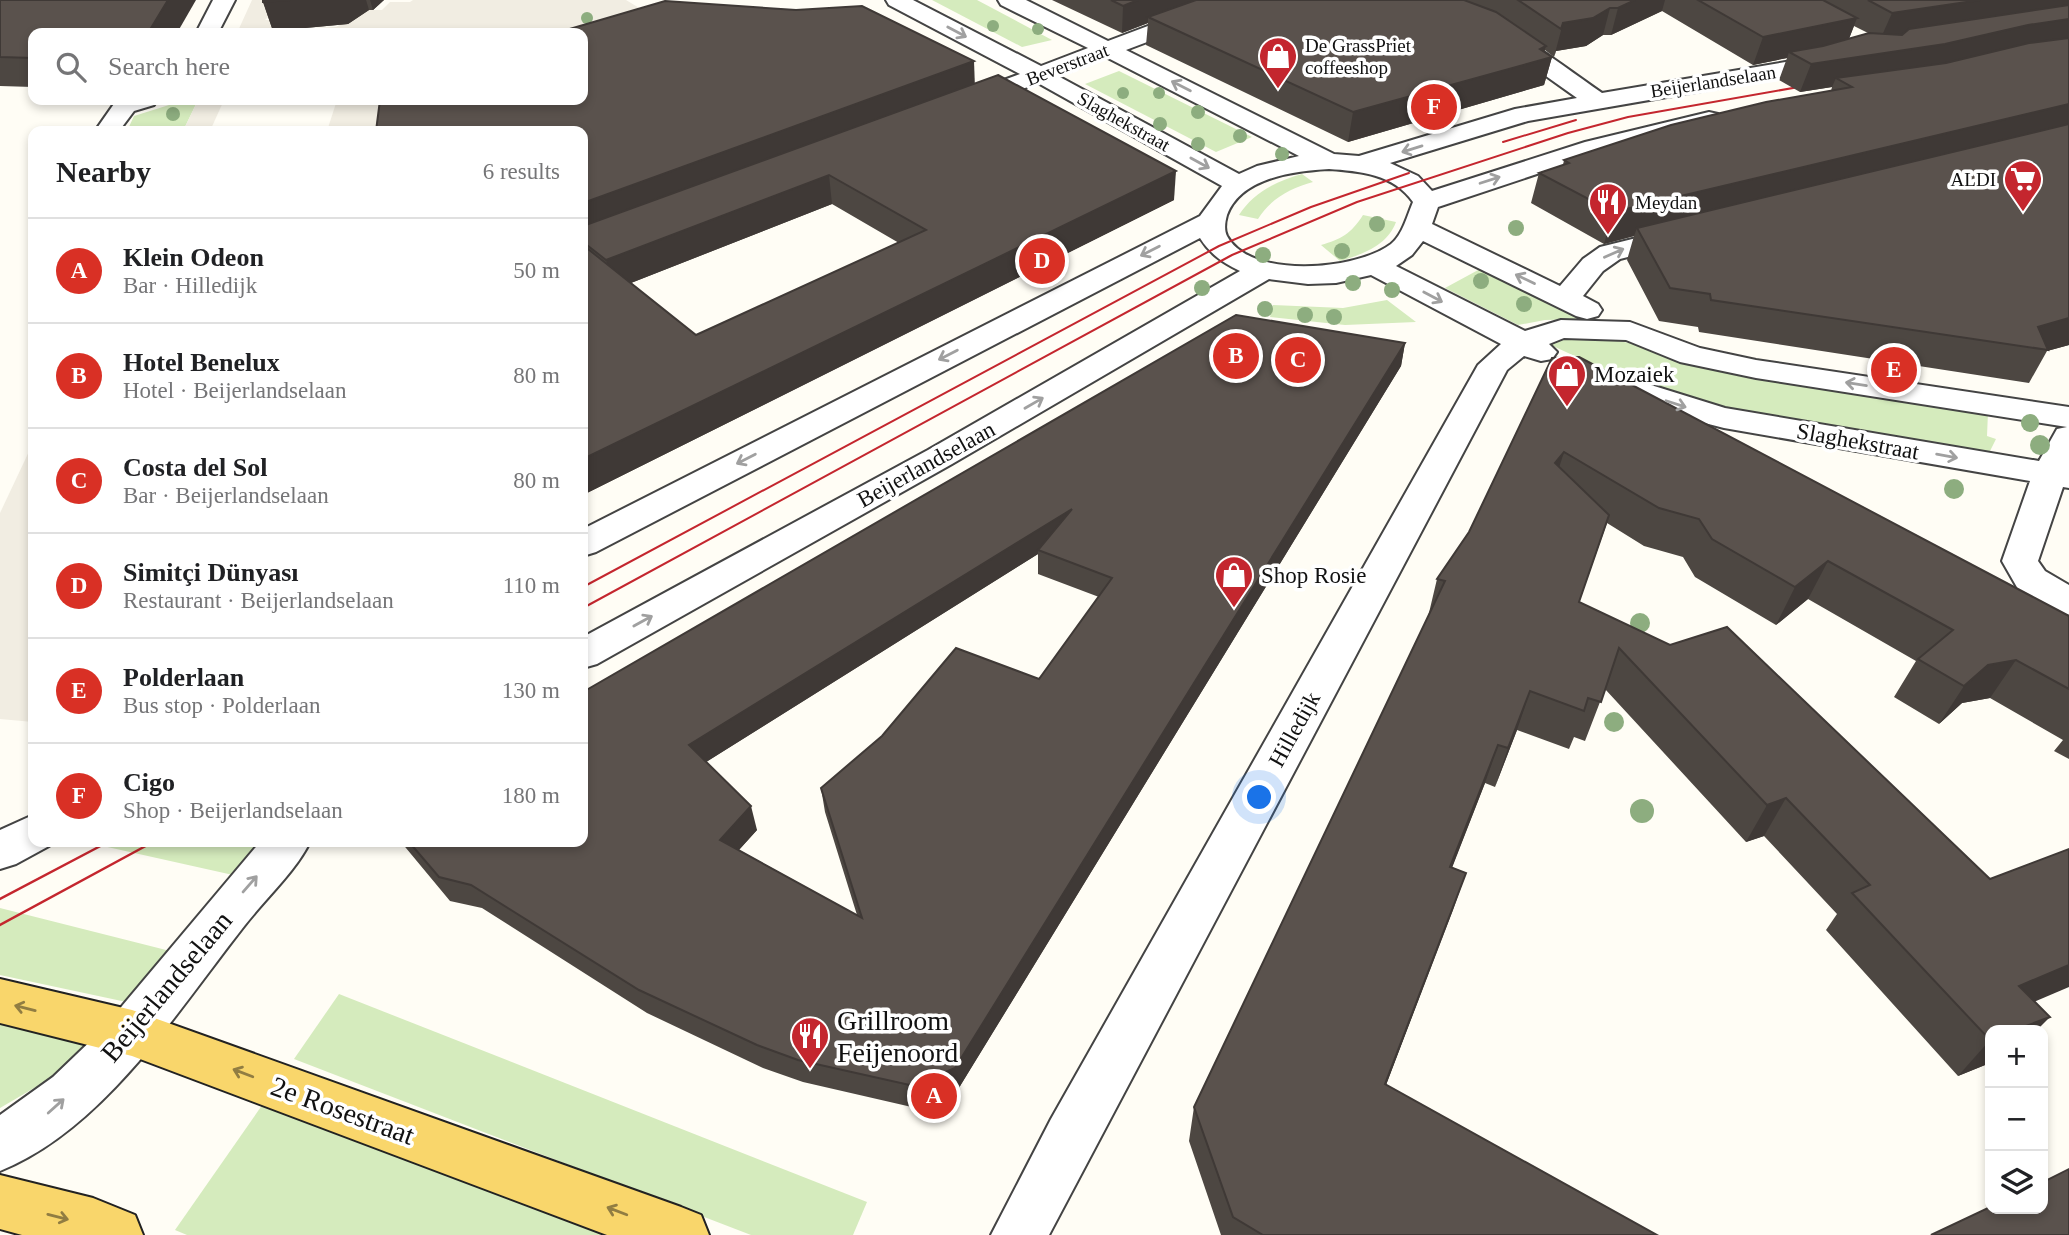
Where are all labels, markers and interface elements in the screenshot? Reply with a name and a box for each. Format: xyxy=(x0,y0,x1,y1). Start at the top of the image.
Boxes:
one-way arrow xyxy=(946,25,967,39)
search box xyxy=(28,28,588,105)
shop icon: De GrassPriet coffeeshop xyxy=(1257,35,1299,90)
place label: De GrassPriet coffeeshop xyxy=(1305,35,1412,78)
street label: Beverstraat xyxy=(1023,39,1112,90)
icon: search xyxy=(52,48,90,86)
text: Search here xyxy=(108,52,230,81)
street label: Beijerlandselaan xyxy=(1649,61,1778,102)
one-way arrow xyxy=(1171,78,1191,92)
pin: F xyxy=(1411,81,1457,133)
street label: Slaghekstraat xyxy=(1074,87,1174,156)
one-way arrow xyxy=(1402,143,1424,156)
text: Nearby xyxy=(56,155,151,188)
one-way arrow xyxy=(1190,157,1210,171)
supermarket icon: ALDI xyxy=(2002,158,2044,213)
text: 6 results xyxy=(483,159,560,184)
place label: ALDI xyxy=(1951,169,1996,190)
one-way arrow xyxy=(1479,173,1501,185)
restaurant icon: Meydan xyxy=(1587,181,1629,236)
place label: Meydan xyxy=(1635,192,1698,213)
pin: D xyxy=(1019,235,1065,287)
text: Klein Odeon xyxy=(123,243,264,272)
one-way arrow xyxy=(1140,244,1161,258)
one-way arrow xyxy=(1603,246,1624,259)
text: A xyxy=(71,258,87,283)
text: 50 m xyxy=(513,258,560,283)
one-way arrow xyxy=(1515,272,1536,286)
text: Bar · Hilledijk xyxy=(123,273,257,298)
one-way arrow xyxy=(1422,290,1443,304)
pin: B xyxy=(1213,330,1259,382)
pin: C xyxy=(1275,334,1321,386)
pin: E xyxy=(1871,344,1917,396)
text: Hotel Benelux xyxy=(123,348,280,377)
one-way arrow xyxy=(938,349,959,363)
shop icon: Mozaiek xyxy=(1546,353,1588,408)
place label: Mozaiek xyxy=(1594,362,1675,387)
text: B xyxy=(71,363,87,388)
text: 80 m xyxy=(513,363,560,388)
one-way arrow xyxy=(1845,377,1868,390)
text: Hotel · Beijerlandselaan xyxy=(123,378,347,403)
one-way arrow xyxy=(1023,396,1043,410)
one-way arrow xyxy=(1664,399,1686,412)
street label: Beijerlandselaan xyxy=(853,416,1000,513)
street label: Slaghekstraat xyxy=(1795,418,1922,465)
one-way arrow xyxy=(1935,450,1958,463)
text: Costa del Sol xyxy=(123,453,267,482)
one-way arrow xyxy=(736,453,757,467)
text: C xyxy=(71,468,87,493)
text: 80 m xyxy=(513,468,560,493)
text: Bar · Beijerlandselaan xyxy=(123,483,329,508)
shop icon: Shop Rosie xyxy=(1213,554,1255,609)
text: Simitçi Dünyası xyxy=(123,558,299,587)
place label: Shop Rosie xyxy=(1261,563,1366,588)
text: D xyxy=(71,573,87,598)
text: 110 m xyxy=(503,573,560,598)
text: Restaurant · Beijerlandselaan xyxy=(123,588,394,613)
one-way arrow xyxy=(632,614,652,628)
text: Polderlaan xyxy=(123,663,244,692)
text: E xyxy=(71,678,87,703)
text: 130 m xyxy=(502,678,560,703)
street label: Hilledijk xyxy=(1264,687,1325,771)
text: Bus stop · Polderlaan xyxy=(123,693,320,718)
text: Cigo xyxy=(123,768,175,797)
your location xyxy=(1242,780,1276,814)
text: F xyxy=(72,783,86,808)
text: 180 m xyxy=(502,783,560,808)
text: Shop · Beijerlandselaan xyxy=(123,798,343,823)
one-way arrow xyxy=(242,875,258,893)
street label: Beijerlandselaan xyxy=(95,905,238,1068)
one-way arrow xyxy=(14,1000,37,1014)
place label: Grillroom Feijenoord xyxy=(837,1005,958,1068)
restaurant icon: Grillroom Feijenoord xyxy=(789,1015,831,1070)
map controls xyxy=(1985,1025,2048,1214)
button: + xyxy=(1985,1025,2048,1088)
one-way arrow xyxy=(232,1066,254,1079)
street label: 2e Rosestraat xyxy=(267,1070,419,1151)
pin: A xyxy=(911,1070,957,1122)
button: − xyxy=(1985,1088,2048,1151)
one-way arrow xyxy=(47,1098,65,1114)
button: layers xyxy=(1985,1151,2048,1214)
one-way arrow xyxy=(607,1204,629,1216)
one-way arrow xyxy=(46,1211,69,1224)

